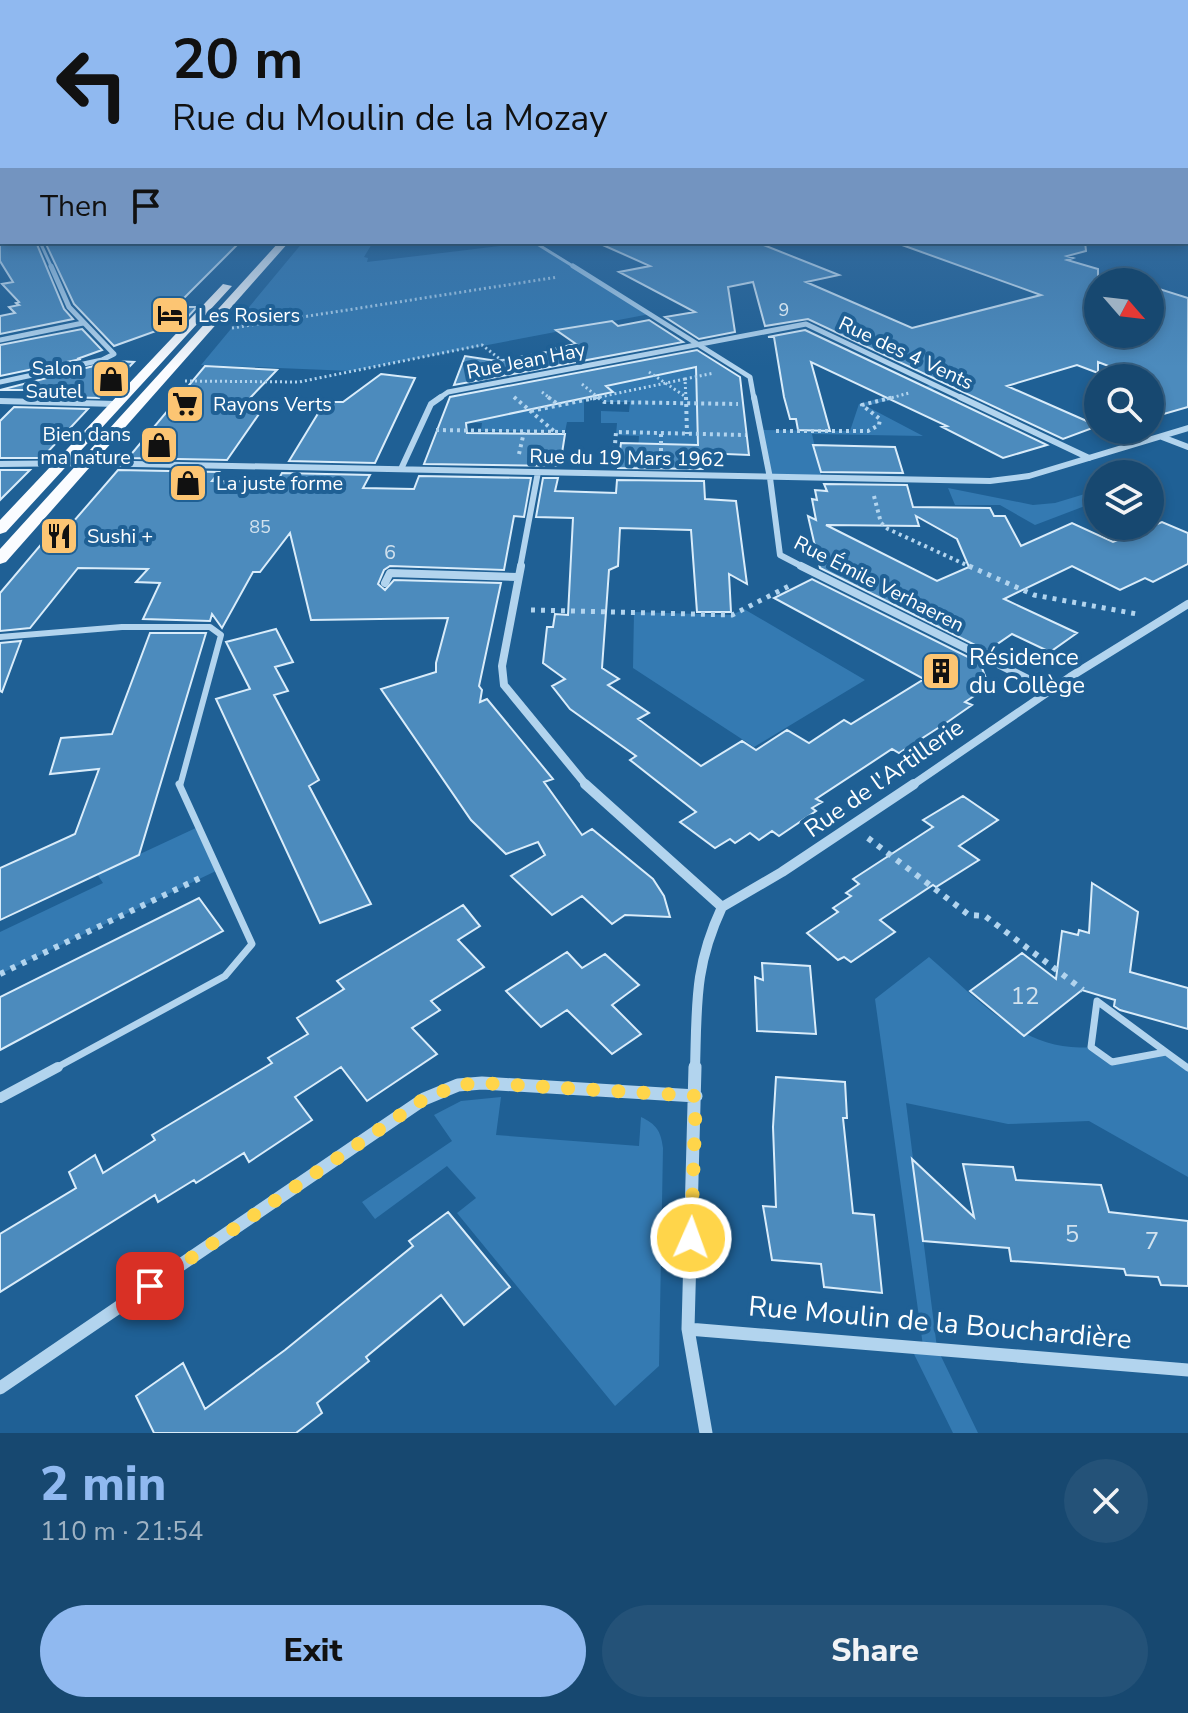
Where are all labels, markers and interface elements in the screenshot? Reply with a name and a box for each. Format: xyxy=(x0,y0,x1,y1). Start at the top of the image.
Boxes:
text: 20 m xyxy=(172,21,303,98)
icon: left xyxy=(40,32,144,136)
text: Rue du Moulin de la Mozay xyxy=(172,94,608,143)
icon: arrive xyxy=(124,184,168,228)
text: Then xyxy=(40,186,108,227)
north arrow xyxy=(1084,268,1164,348)
map controls xyxy=(1084,268,1164,540)
hotel icon: Les Rosiers xyxy=(149,294,191,336)
house number: 9 xyxy=(779,298,789,322)
place label: Les Rosiers xyxy=(198,302,300,329)
street label: Rue des 4 Vents xyxy=(834,310,978,396)
street label: Rue Jean Hay xyxy=(464,336,588,386)
place label: Salon Sautel xyxy=(25,355,83,405)
shop icon: Salon Sautel xyxy=(90,358,132,400)
button: search xyxy=(1084,364,1164,444)
supermarket icon: Rayons Verts xyxy=(164,383,206,425)
place label: Rayons Verts xyxy=(213,391,332,418)
place label: Bien dans ma nature xyxy=(40,421,131,471)
shop icon: Bien dans ma nature xyxy=(138,424,180,466)
street label: Rue du 19 Mars 1962 xyxy=(529,443,725,473)
button: layers xyxy=(1084,460,1164,540)
shop icon: La juste forme xyxy=(167,462,209,504)
place label: La juste forme xyxy=(216,470,343,497)
restaurant icon: Sushi + xyxy=(38,515,80,557)
house number: 85 xyxy=(249,515,271,539)
place label: Sushi + xyxy=(87,523,153,550)
street label: Rue Émile Verhaeren xyxy=(789,529,969,639)
house number: 6 xyxy=(384,539,396,566)
place label: Résidence du Collège xyxy=(969,641,1085,701)
building icon: Résidence du Collège xyxy=(920,650,962,692)
street label: Rue de l'Artillerie xyxy=(798,711,970,845)
house number: 12 xyxy=(1011,980,1039,1012)
position arrow xyxy=(649,1196,733,1280)
house number: 5 xyxy=(1065,1218,1079,1250)
house number: 7 xyxy=(1145,1225,1159,1257)
pin xyxy=(116,1252,184,1320)
icon: arrive xyxy=(128,1264,172,1308)
street label: Rue Moulin de la Bouchardière xyxy=(747,1287,1133,1359)
text: 2 min xyxy=(40,1451,166,1517)
button: close xyxy=(1064,1459,1148,1543)
text: 110 m · 21:54 xyxy=(40,1514,203,1549)
button: Exit xyxy=(40,1605,586,1697)
button: Share xyxy=(602,1605,1148,1697)

